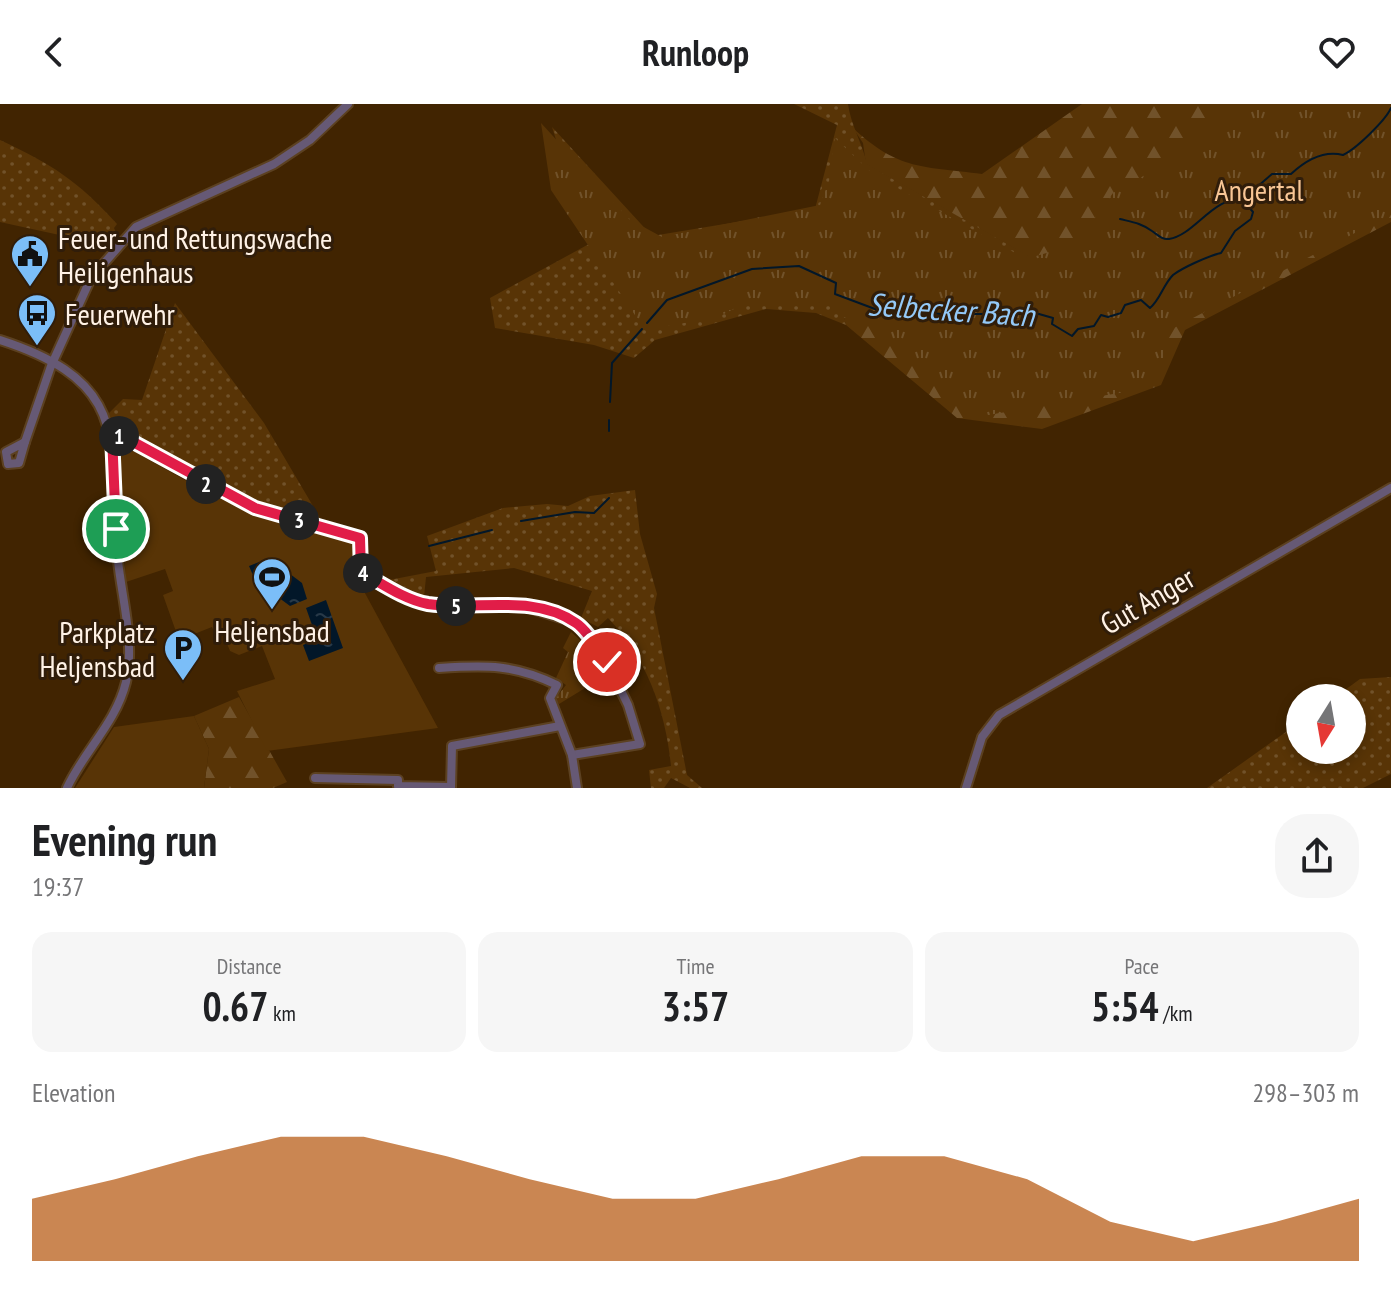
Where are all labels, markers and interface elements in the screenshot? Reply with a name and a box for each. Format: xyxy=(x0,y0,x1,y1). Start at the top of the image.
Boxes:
text: Runloop xyxy=(642,29,749,76)
icon: back xyxy=(32,30,76,74)
icon: heart xyxy=(1315,30,1359,74)
park label: Angertal xyxy=(1215,170,1303,209)
place label: Feuer- und Rettungswache Heiligenhaus xyxy=(58,218,333,291)
public building icon: Feuer- und Rettungswache Heiligenhaus xyxy=(9,233,51,288)
water label: Selbecker Bach xyxy=(866,282,1038,336)
bus stop icon: Feuerwehr xyxy=(16,292,58,347)
place label: Feuerwehr xyxy=(65,294,175,333)
pin: 1 xyxy=(99,416,139,456)
text: 1 xyxy=(114,422,124,450)
pin: 2 xyxy=(186,464,226,504)
text: 2 xyxy=(201,470,211,498)
pin xyxy=(82,495,150,563)
pin: 3 xyxy=(279,500,319,540)
text: 3 xyxy=(294,506,304,534)
icon: arrive xyxy=(94,507,138,551)
pin: 4 xyxy=(343,553,383,593)
sports icon: Heljensbad xyxy=(251,556,293,611)
street label: Gut Anger xyxy=(1093,557,1202,643)
text: 4 xyxy=(358,559,368,587)
pin: 5 xyxy=(436,586,476,626)
text: 5 xyxy=(451,592,461,620)
place label: Heljensbad xyxy=(214,611,330,650)
place label: Parkplatz Heljensbad xyxy=(39,612,155,685)
parking icon: Parkplatz Heljensbad xyxy=(162,627,204,682)
pin xyxy=(573,628,641,696)
icon: check xyxy=(585,640,629,684)
north arrow xyxy=(1286,684,1366,764)
map controls xyxy=(1286,684,1366,764)
text: Evening run xyxy=(32,811,217,868)
button: share xyxy=(1275,814,1359,898)
text: 19:37 xyxy=(32,870,84,903)
text: Distance xyxy=(217,952,282,980)
text: Time xyxy=(676,952,715,980)
text: Pace xyxy=(1124,952,1159,980)
text: 0.67 xyxy=(202,980,268,1032)
text: 3:57 xyxy=(662,980,729,1032)
text: 5:54 xyxy=(1091,980,1159,1032)
text: km xyxy=(268,999,296,1027)
text: /km xyxy=(1159,999,1193,1027)
text: Elevation xyxy=(32,1076,115,1109)
text: 298–303 m xyxy=(1253,1076,1359,1109)

